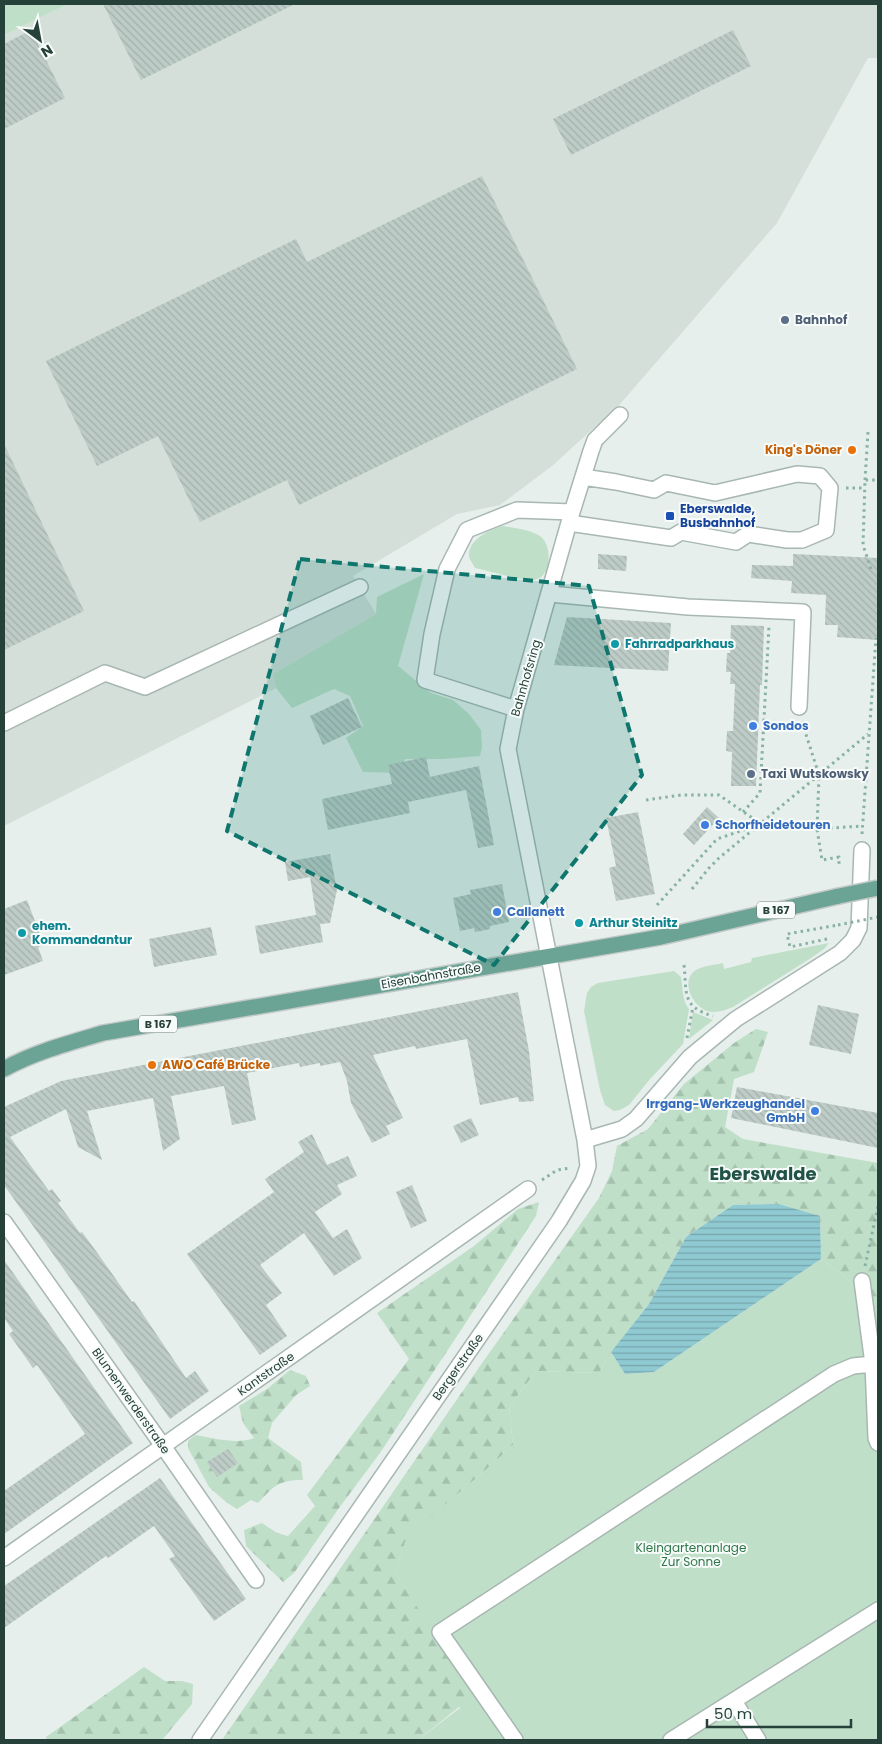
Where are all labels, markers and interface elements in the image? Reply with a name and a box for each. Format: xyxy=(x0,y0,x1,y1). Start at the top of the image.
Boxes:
north arrow xyxy=(15,15,65,65)
text: N xyxy=(37,40,57,62)
place label: Bahnhof xyxy=(795,311,848,328)
marker: Bahnhof xyxy=(779,314,791,326)
place label: King's Döner xyxy=(765,441,842,458)
marker: King's Döner xyxy=(846,444,858,456)
place label: Eberswalde, Busbahnhof xyxy=(680,500,756,531)
marker: Eberswalde, Busbahnhof xyxy=(664,510,676,522)
place label: Fahrradparkhaus xyxy=(625,635,735,652)
street label: Bahnhofsring xyxy=(506,637,545,718)
marker: Fahrradparkhaus xyxy=(609,638,621,650)
place label: Sondos xyxy=(763,717,809,734)
marker: Sondos xyxy=(747,720,759,732)
place label: Taxi Wutskowsky xyxy=(761,765,869,782)
marker: Taxi Wutskowsky xyxy=(745,768,757,780)
place label: Schorfheidetouren xyxy=(715,816,831,833)
marker: Schorfheidetouren xyxy=(699,819,711,831)
road number: B 167 xyxy=(757,902,795,918)
place label: Callanett xyxy=(507,903,565,920)
marker: Callanett xyxy=(491,906,503,918)
place label: Arthur Steinitz xyxy=(589,914,677,931)
place label: ehem. Kommandantur xyxy=(32,917,132,948)
marker: Arthur Steinitz xyxy=(573,917,585,929)
marker: ehem. Kommandantur xyxy=(16,927,28,939)
street label: Eisenbahnstraße xyxy=(380,958,482,993)
road number: B 167 xyxy=(139,1016,177,1032)
place label: AWO Café Brücke xyxy=(162,1056,271,1073)
marker: AWO Café Brücke xyxy=(146,1059,158,1071)
place label: Irrgang-Werkzeughandel GmbH xyxy=(646,1095,805,1126)
marker: Irrgang-Werkzeughandel GmbH xyxy=(809,1105,821,1117)
district label: Eberswalde xyxy=(709,1161,817,1186)
street label: Bergerstraße xyxy=(428,1330,487,1404)
street label: Blumenwerderstraße xyxy=(88,1344,175,1457)
street label: Kantstraße xyxy=(234,1348,298,1400)
park label: Kleingartenanlage Zur Sonne xyxy=(636,1539,746,1570)
scale bar xyxy=(707,1696,851,1728)
text: 50 m xyxy=(714,1703,752,1724)

